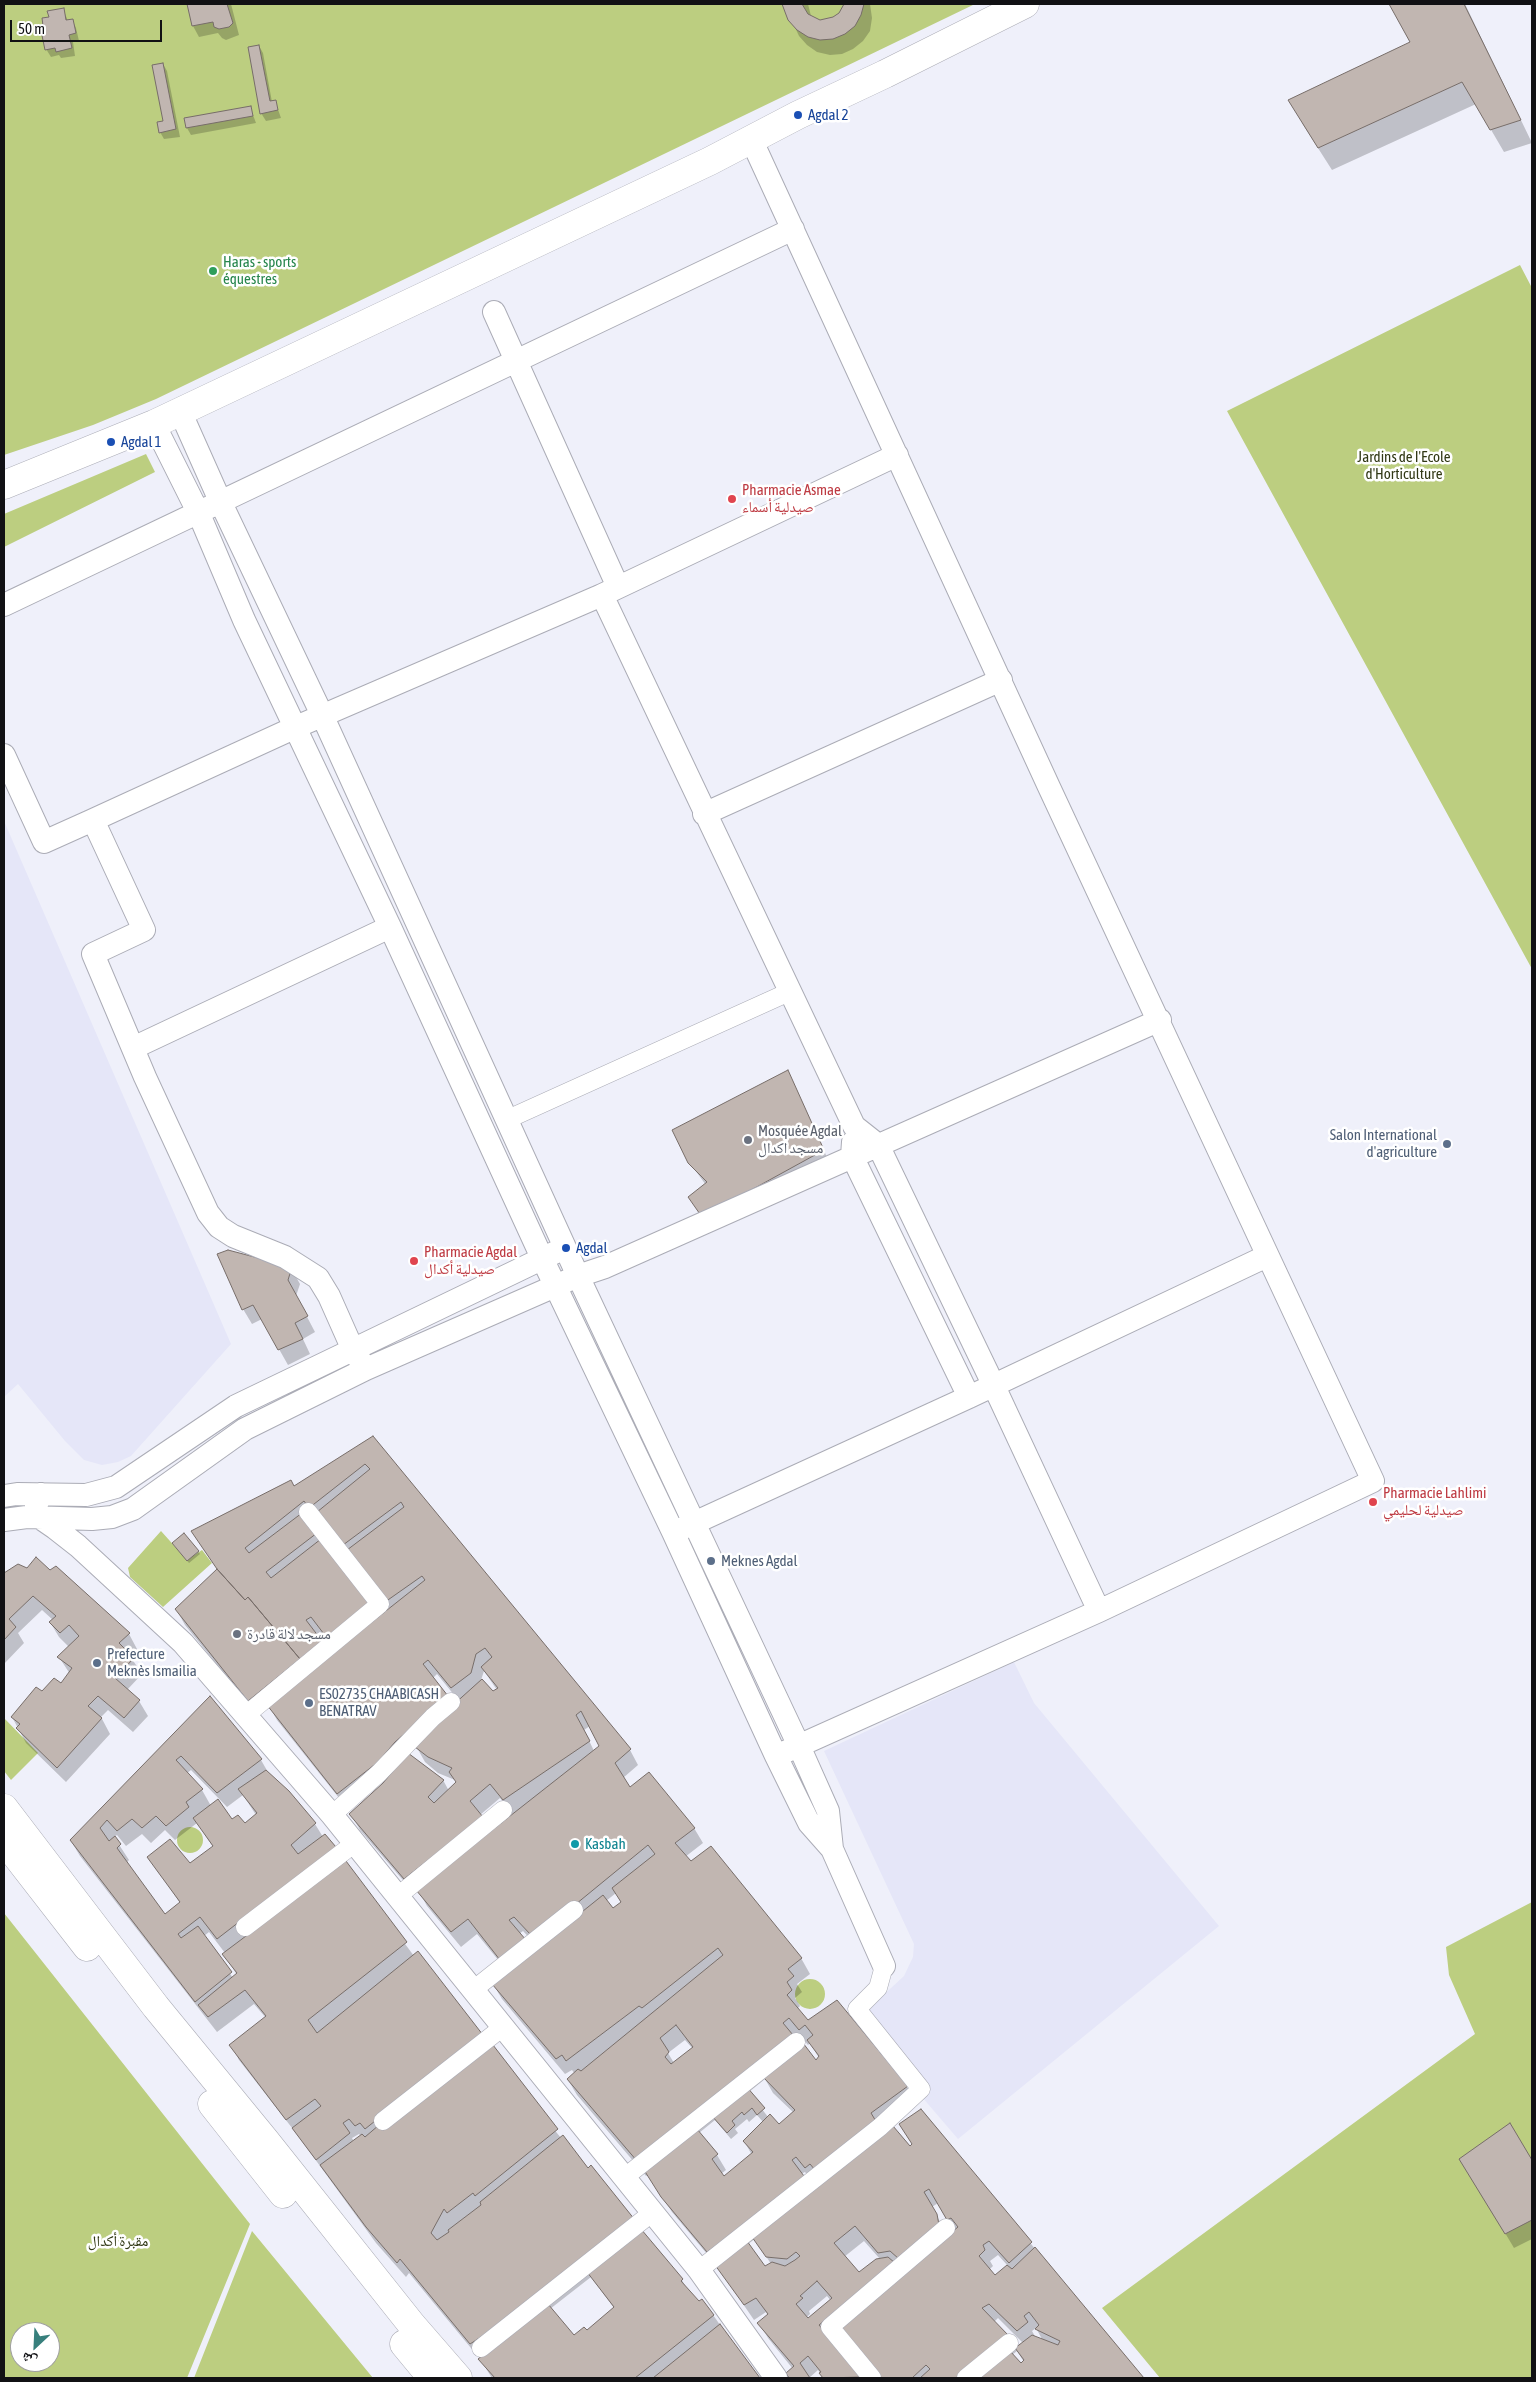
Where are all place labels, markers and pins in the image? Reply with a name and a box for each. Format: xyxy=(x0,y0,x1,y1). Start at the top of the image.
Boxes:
place label: Agdal 2 xyxy=(808,106,849,124)
marker: Agdal 2 xyxy=(792,109,804,121)
place label: Haras - sports équestres xyxy=(223,253,296,288)
marker: Haras - sports équestres xyxy=(207,265,219,277)
place label: Agdal 1 xyxy=(121,433,162,451)
marker: Agdal 1 xyxy=(105,436,117,448)
place label: Pharmacie Asmae صيدلية أسماء xyxy=(742,481,841,516)
marker: Pharmacie Asmae صيدلية أسماء xyxy=(726,493,738,505)
place label: Mosquée Agdal مسجد اكدال xyxy=(758,1122,842,1157)
place label: Salon International d'agriculture xyxy=(1330,1126,1437,1161)
marker: Mosquée Agdal مسجد اكدال xyxy=(742,1134,754,1146)
marker: Salon International d'agriculture xyxy=(1441,1138,1453,1150)
place label: Agdal xyxy=(576,1239,608,1257)
marker: Agdal xyxy=(560,1242,572,1254)
place label: Pharmacie Agdal صيدلية أكدال xyxy=(424,1243,517,1278)
marker: Pharmacie Agdal صيدلية أكدال xyxy=(408,1255,420,1267)
place label: Pharmacie Lahlimi صيدلية لحليمي xyxy=(1383,1484,1486,1519)
marker: Pharmacie Lahlimi صيدلية لحليمي xyxy=(1367,1496,1379,1508)
place label: Meknes Agdal xyxy=(721,1552,797,1570)
marker: Meknes Agdal xyxy=(705,1555,717,1567)
place label: مسجد لالة قادرة xyxy=(247,1625,331,1643)
marker: مسجد لالة قادرة xyxy=(231,1628,243,1640)
place label: Prefecture Meknès Ismailia xyxy=(107,1645,197,1680)
marker: Prefecture Meknès Ismailia xyxy=(91,1657,103,1669)
place label: ES02735 CHAABICASH BENATRAV xyxy=(319,1685,439,1720)
marker: ES02735 CHAABICASH BENATRAV xyxy=(303,1697,315,1709)
place label: Kasbah xyxy=(585,1835,626,1853)
marker: Kasbah xyxy=(569,1838,581,1850)

